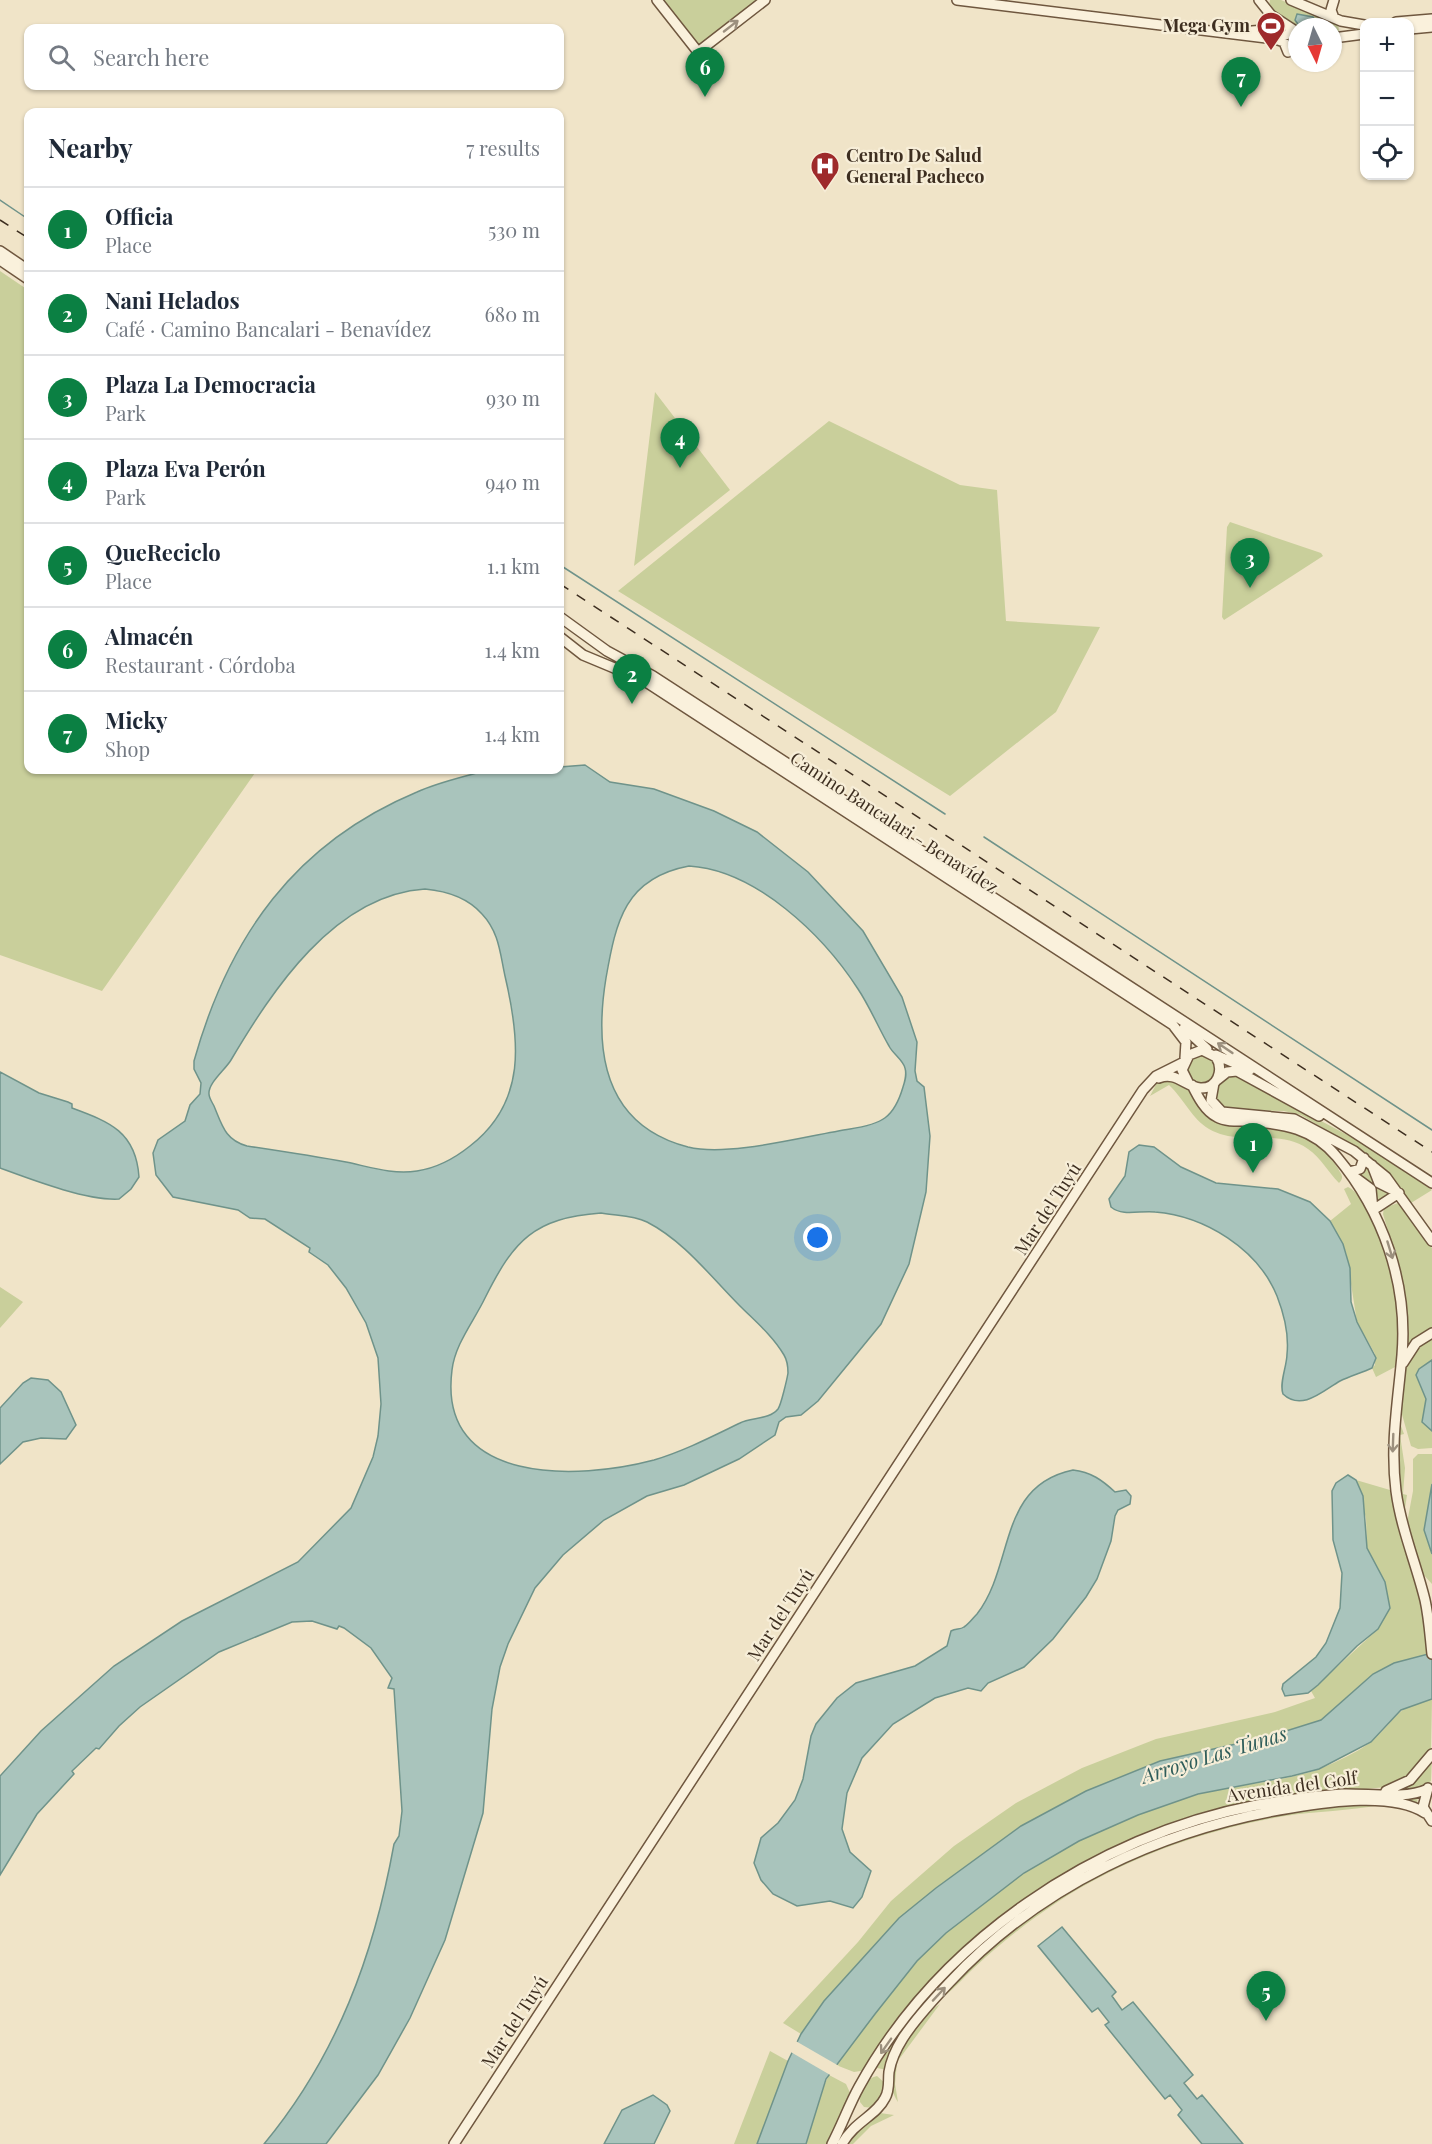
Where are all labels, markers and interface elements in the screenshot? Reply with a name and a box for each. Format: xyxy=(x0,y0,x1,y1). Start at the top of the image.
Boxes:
sports icon: Mega Gym xyxy=(1255,10,1287,52)
place label: Mega Gym xyxy=(1163,13,1251,37)
north arrow xyxy=(1288,18,1342,72)
map controls xyxy=(1360,18,1414,180)
button: + xyxy=(1360,18,1414,72)
one-way arrow xyxy=(723,19,739,32)
search box xyxy=(24,24,564,90)
icon: search xyxy=(45,41,78,74)
text: Search here xyxy=(93,42,209,72)
pin: 6 xyxy=(686,48,724,97)
pin: 7 xyxy=(1222,57,1260,107)
button: − xyxy=(1360,72,1414,126)
button: locate xyxy=(1360,126,1414,180)
text: Nearby xyxy=(48,130,133,165)
text: 7 results xyxy=(466,134,540,161)
place label: Centro De Salud General Pacheco xyxy=(846,143,984,188)
hospital icon: Centro De Salud General Pacheco xyxy=(809,150,841,192)
text: Officia xyxy=(105,201,173,231)
text: 1 xyxy=(64,216,71,243)
text: 530 m xyxy=(488,216,540,243)
text: Place xyxy=(105,231,152,258)
text: Nani Helados xyxy=(105,285,240,315)
text: 2 xyxy=(62,300,73,327)
text: 680 m xyxy=(485,300,540,327)
text: Café · Camino Bancalari - Benavídez xyxy=(105,315,431,342)
text: Plaza La Democracia xyxy=(105,369,316,399)
text: 3 xyxy=(63,384,72,411)
text: 930 m xyxy=(486,384,540,411)
text: Park xyxy=(105,399,146,426)
pin: 4 xyxy=(660,418,700,468)
text: Plaza Eva Perón xyxy=(105,453,266,483)
text: 4 xyxy=(62,468,73,495)
text: 940 m xyxy=(485,468,540,495)
text: Park xyxy=(105,483,146,510)
text: QueReciclo xyxy=(105,537,221,567)
pin: 3 xyxy=(1230,538,1270,588)
text: 5 xyxy=(63,552,72,579)
text: 1.1 km xyxy=(487,552,540,579)
text: Place xyxy=(105,567,152,594)
text: Almacén xyxy=(105,621,193,651)
text: 6 xyxy=(62,636,73,663)
text: 1.4 km xyxy=(485,636,540,663)
text: Restaurant · Córdoba xyxy=(105,651,295,678)
pin: 2 xyxy=(612,654,652,704)
text: Micky xyxy=(105,705,168,735)
text: 7 xyxy=(63,720,72,747)
text: 1.4 km xyxy=(485,720,540,747)
text: Shop xyxy=(105,735,150,762)
street label: Camino Bancalari - Benavídez xyxy=(786,746,1003,899)
one-way arrow xyxy=(1217,1042,1233,1054)
pin: 1 xyxy=(1234,1124,1272,1173)
street label: Mar del Tuyú xyxy=(1008,1157,1086,1259)
your location xyxy=(803,1223,832,1252)
one-way arrow xyxy=(1385,1240,1396,1259)
one-way arrow xyxy=(1387,1433,1399,1453)
street label: Mar del Tuyú xyxy=(741,1563,819,1665)
water label: Arroyo Las Tunas xyxy=(1136,1718,1290,1789)
street label: Avenida del Golf xyxy=(1224,1765,1361,1807)
street label: Mar del Tuyú xyxy=(475,1970,553,2072)
pin: 5 xyxy=(1246,1972,1286,2021)
one-way arrow xyxy=(931,1987,945,2002)
one-way arrow xyxy=(880,2037,893,2054)

